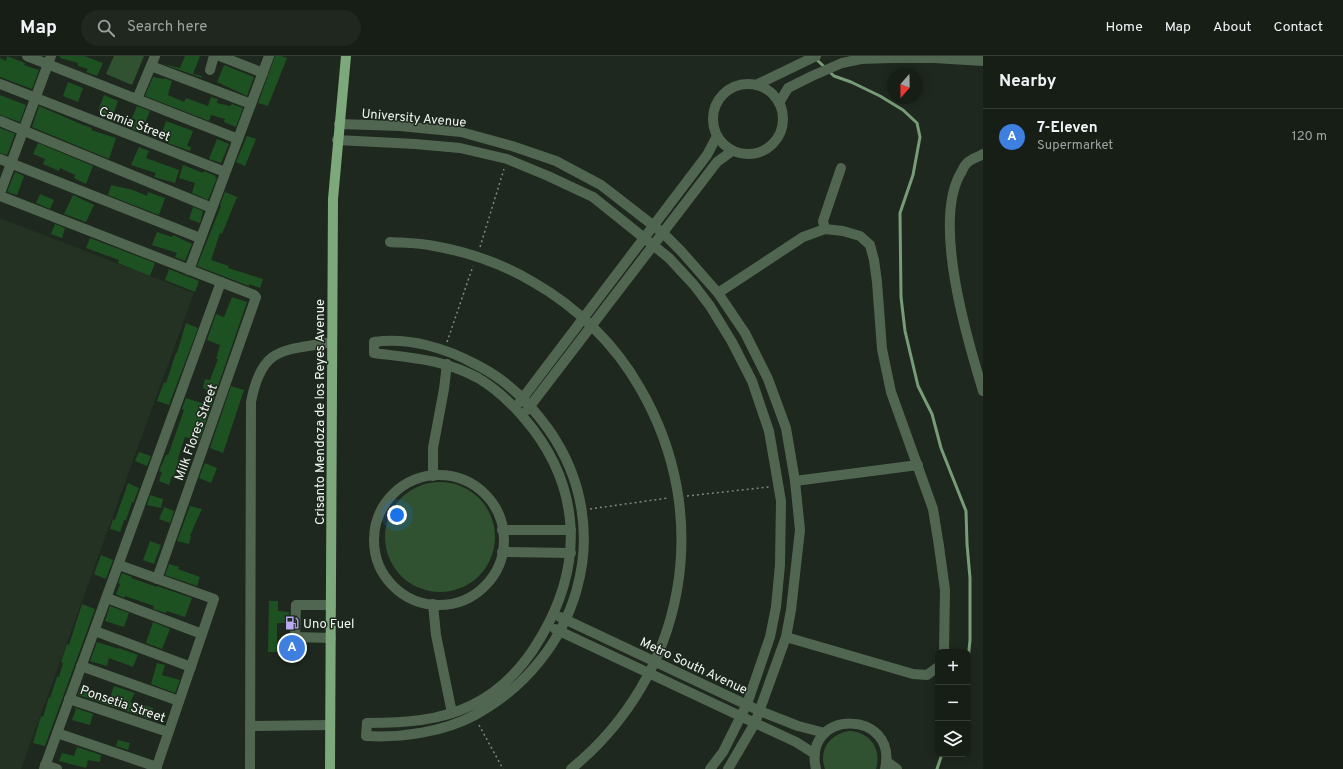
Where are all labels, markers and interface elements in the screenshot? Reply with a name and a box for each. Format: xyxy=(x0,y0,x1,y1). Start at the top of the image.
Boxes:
search box xyxy=(81,10,361,46)
text: Map xyxy=(20,16,57,40)
icon: search xyxy=(95,17,117,39)
text: Search here xyxy=(127,18,207,37)
text: Home xyxy=(1106,19,1143,36)
text: Map xyxy=(1165,19,1191,36)
text: About xyxy=(1213,19,1252,36)
text: Contact xyxy=(1274,19,1323,36)
north arrow xyxy=(887,68,923,104)
text: Nearby xyxy=(999,71,1056,93)
street label: Camia Street xyxy=(96,104,172,146)
street label: University Avenue xyxy=(361,106,467,132)
text: 7-Eleven xyxy=(1037,119,1098,138)
text: A xyxy=(1007,129,1017,145)
text: 120 m xyxy=(1292,129,1327,145)
text: Supermarket xyxy=(1037,138,1113,154)
street label: Crisanto Mendoza de los Reyes Avenue xyxy=(313,299,329,525)
street label: Milk Flores Street xyxy=(172,382,222,483)
your location xyxy=(387,505,407,525)
fuel station icon: Uno Fuel xyxy=(284,615,300,631)
place label: Uno Fuel xyxy=(303,617,354,633)
pin: A xyxy=(279,633,305,663)
street label: Metro South Avenue xyxy=(637,635,749,699)
map controls xyxy=(935,649,971,757)
button: + xyxy=(935,649,971,685)
street label: Ponsetia Street xyxy=(78,683,167,727)
button: − xyxy=(935,685,971,721)
button: layers xyxy=(935,721,971,757)

